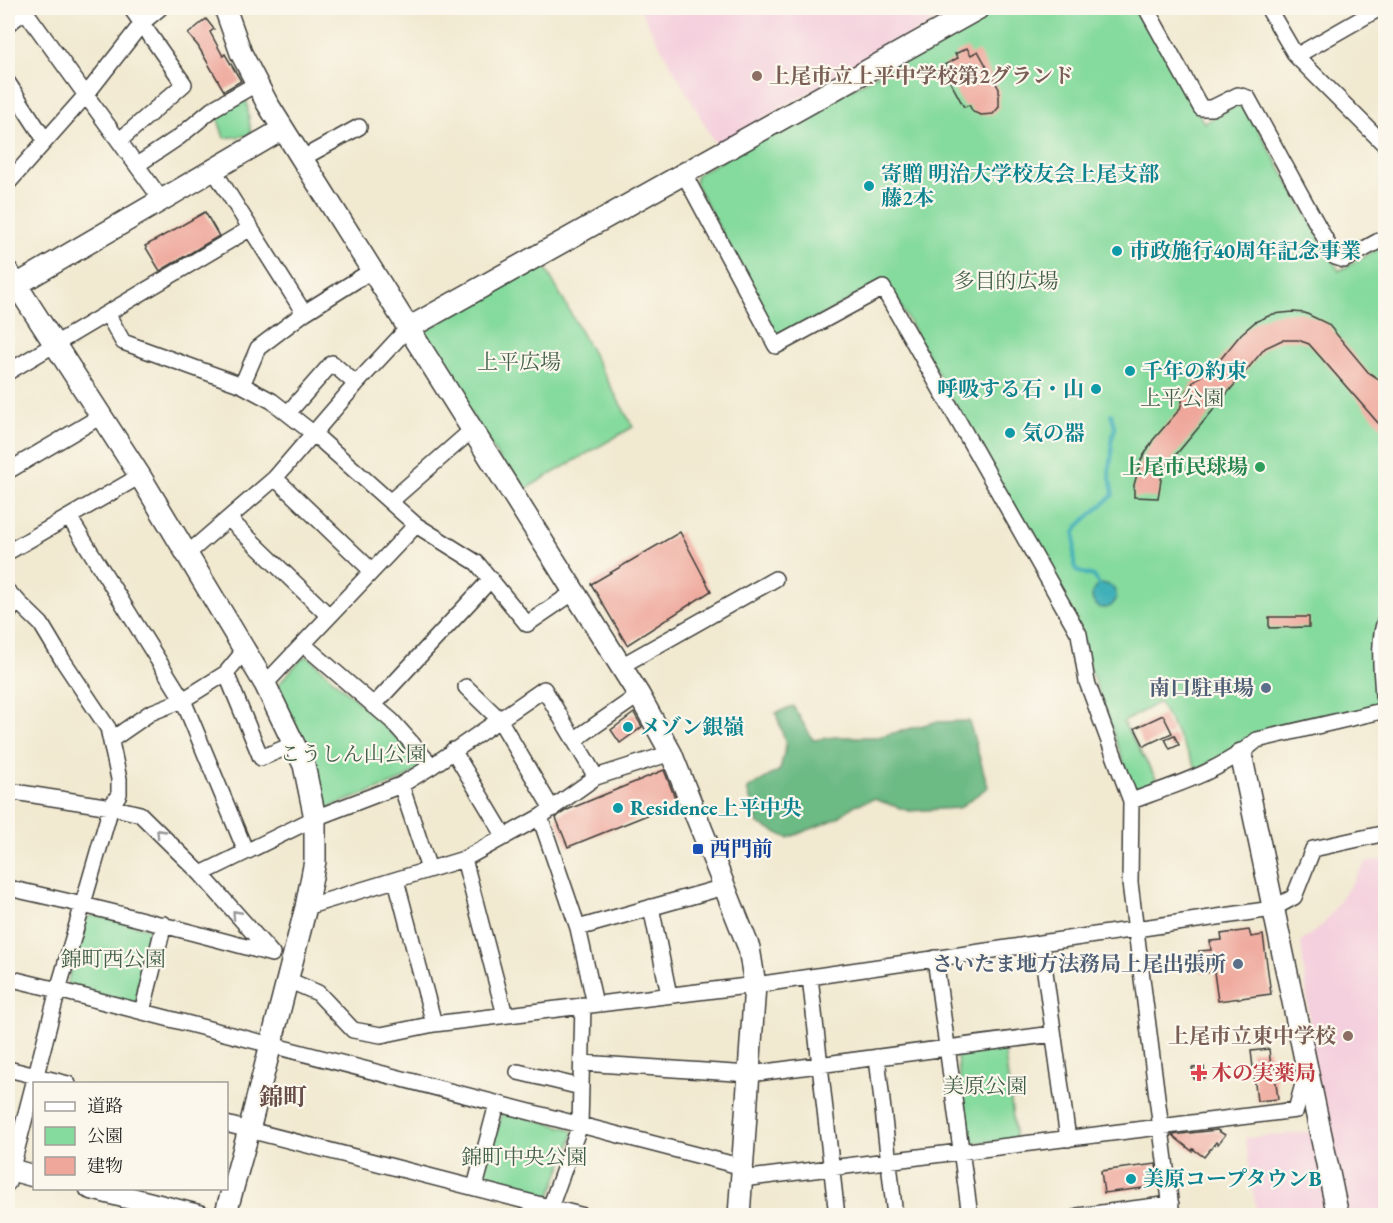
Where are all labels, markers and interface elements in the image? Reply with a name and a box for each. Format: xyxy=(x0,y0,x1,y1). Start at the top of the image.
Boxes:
place label: 上尾市立上平中学校第2グランド xyxy=(769,62,1074,89)
marker: 上尾市立上平中学校第2グランド xyxy=(750,69,764,83)
place label: 寄贈 明治大学校友会上尾支部 藤2本 xyxy=(881,160,1159,211)
marker: 寄贈 明治大学校友会上尾支部 藤2本 xyxy=(862,179,876,193)
place label: 市政施行40周年記念事業 xyxy=(1129,237,1361,264)
marker: 市政施行40周年記念事業 xyxy=(1110,244,1124,258)
park label: 多目的広場 xyxy=(954,267,1059,294)
park label: 上平広場 xyxy=(477,348,561,375)
place label: 千年の約束 xyxy=(1142,357,1247,384)
marker: 千年の約束 xyxy=(1123,364,1137,378)
place label: 呼吸する石・山 xyxy=(937,375,1084,402)
marker: 呼吸する石・山 xyxy=(1089,382,1103,396)
park label: 上平公園 xyxy=(1140,384,1224,411)
place label: 気の器 xyxy=(1022,419,1085,446)
marker: 気の器 xyxy=(1003,426,1017,440)
place label: 上尾市民球場 xyxy=(1122,453,1248,480)
marker: 上尾市民球場 xyxy=(1253,460,1267,474)
place label: 南口駐車場 xyxy=(1149,674,1254,701)
marker: 南口駐車場 xyxy=(1259,681,1273,695)
place label: メゾン銀嶺 xyxy=(640,713,744,740)
marker: メゾン銀嶺 xyxy=(621,720,635,734)
park label: こうしん山公園 xyxy=(280,740,427,767)
place label: Residence上平中央 xyxy=(630,794,802,821)
marker: Residence上平中央 xyxy=(611,801,625,815)
one-way arrow xyxy=(157,830,168,841)
place label: 西門前 xyxy=(710,835,773,862)
marker: 西門前 xyxy=(691,842,705,856)
one-way arrow xyxy=(232,910,243,921)
park label: 錦町西公園 xyxy=(61,945,166,972)
place label: さいたま地方法務局上尾出張所 xyxy=(932,950,1226,977)
marker: さいたま地方法務局上尾出張所 xyxy=(1231,957,1245,971)
place label: 上尾市立東中学校 xyxy=(1168,1022,1336,1049)
marker: 上尾市立東中学校 xyxy=(1341,1029,1355,1043)
place label: 木の実薬局 xyxy=(1211,1059,1316,1086)
marker: 木の実薬局 xyxy=(1192,1066,1206,1080)
park label: 美原公園 xyxy=(943,1072,1027,1099)
district label: 錦町 xyxy=(259,1081,307,1112)
legend xyxy=(33,1082,228,1190)
text: 道路 xyxy=(87,1094,123,1117)
text: 公園 xyxy=(87,1124,123,1147)
park label: 錦町中央公園 xyxy=(461,1143,587,1170)
text: 建物 xyxy=(87,1154,123,1177)
place label: 美原コープタウンB xyxy=(1143,1165,1322,1192)
marker: 美原コープタウンB xyxy=(1124,1172,1138,1186)

